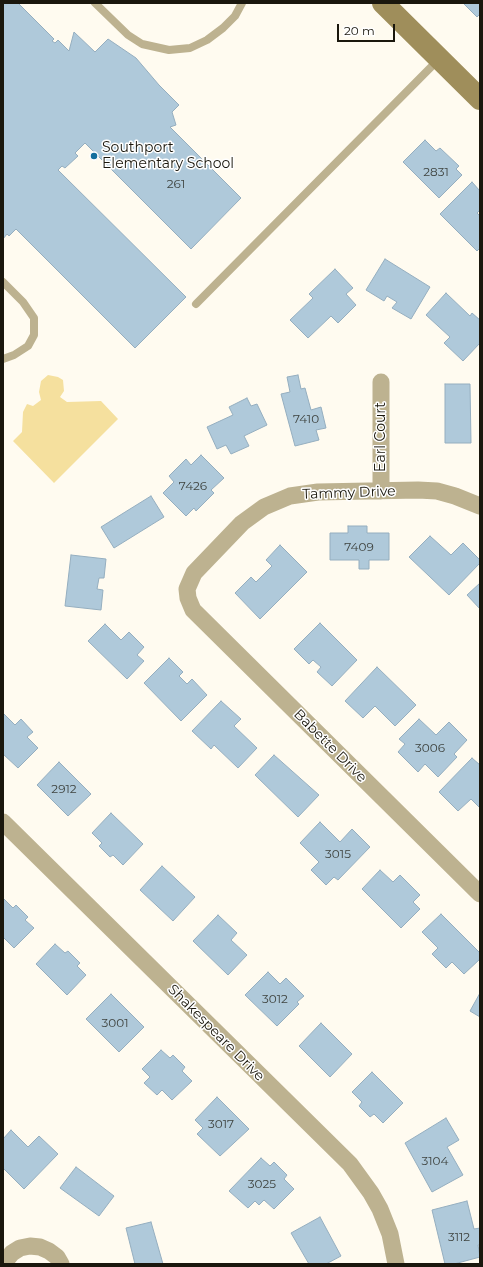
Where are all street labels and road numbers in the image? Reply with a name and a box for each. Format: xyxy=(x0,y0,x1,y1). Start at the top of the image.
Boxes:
street label: Earl Court xyxy=(373,402,389,472)
street label: Tammy Drive xyxy=(302,483,396,503)
street label: Babette Drive xyxy=(290,706,370,786)
street label: Shakespeare Drive xyxy=(164,981,268,1085)

